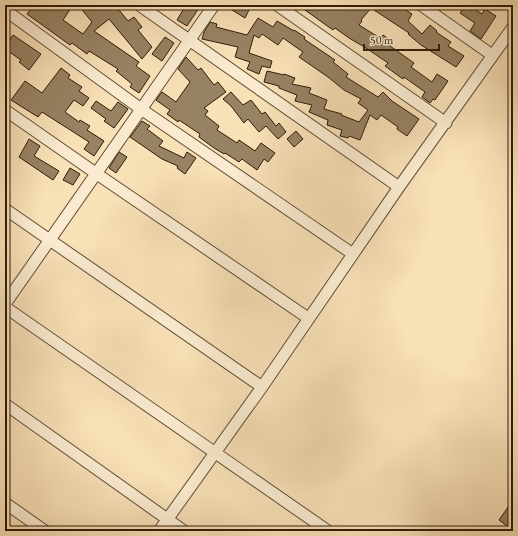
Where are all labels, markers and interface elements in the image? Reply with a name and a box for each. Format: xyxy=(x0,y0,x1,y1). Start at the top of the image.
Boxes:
scale bar xyxy=(364,26,439,52)
text: 50 m xyxy=(370,32,394,48)

